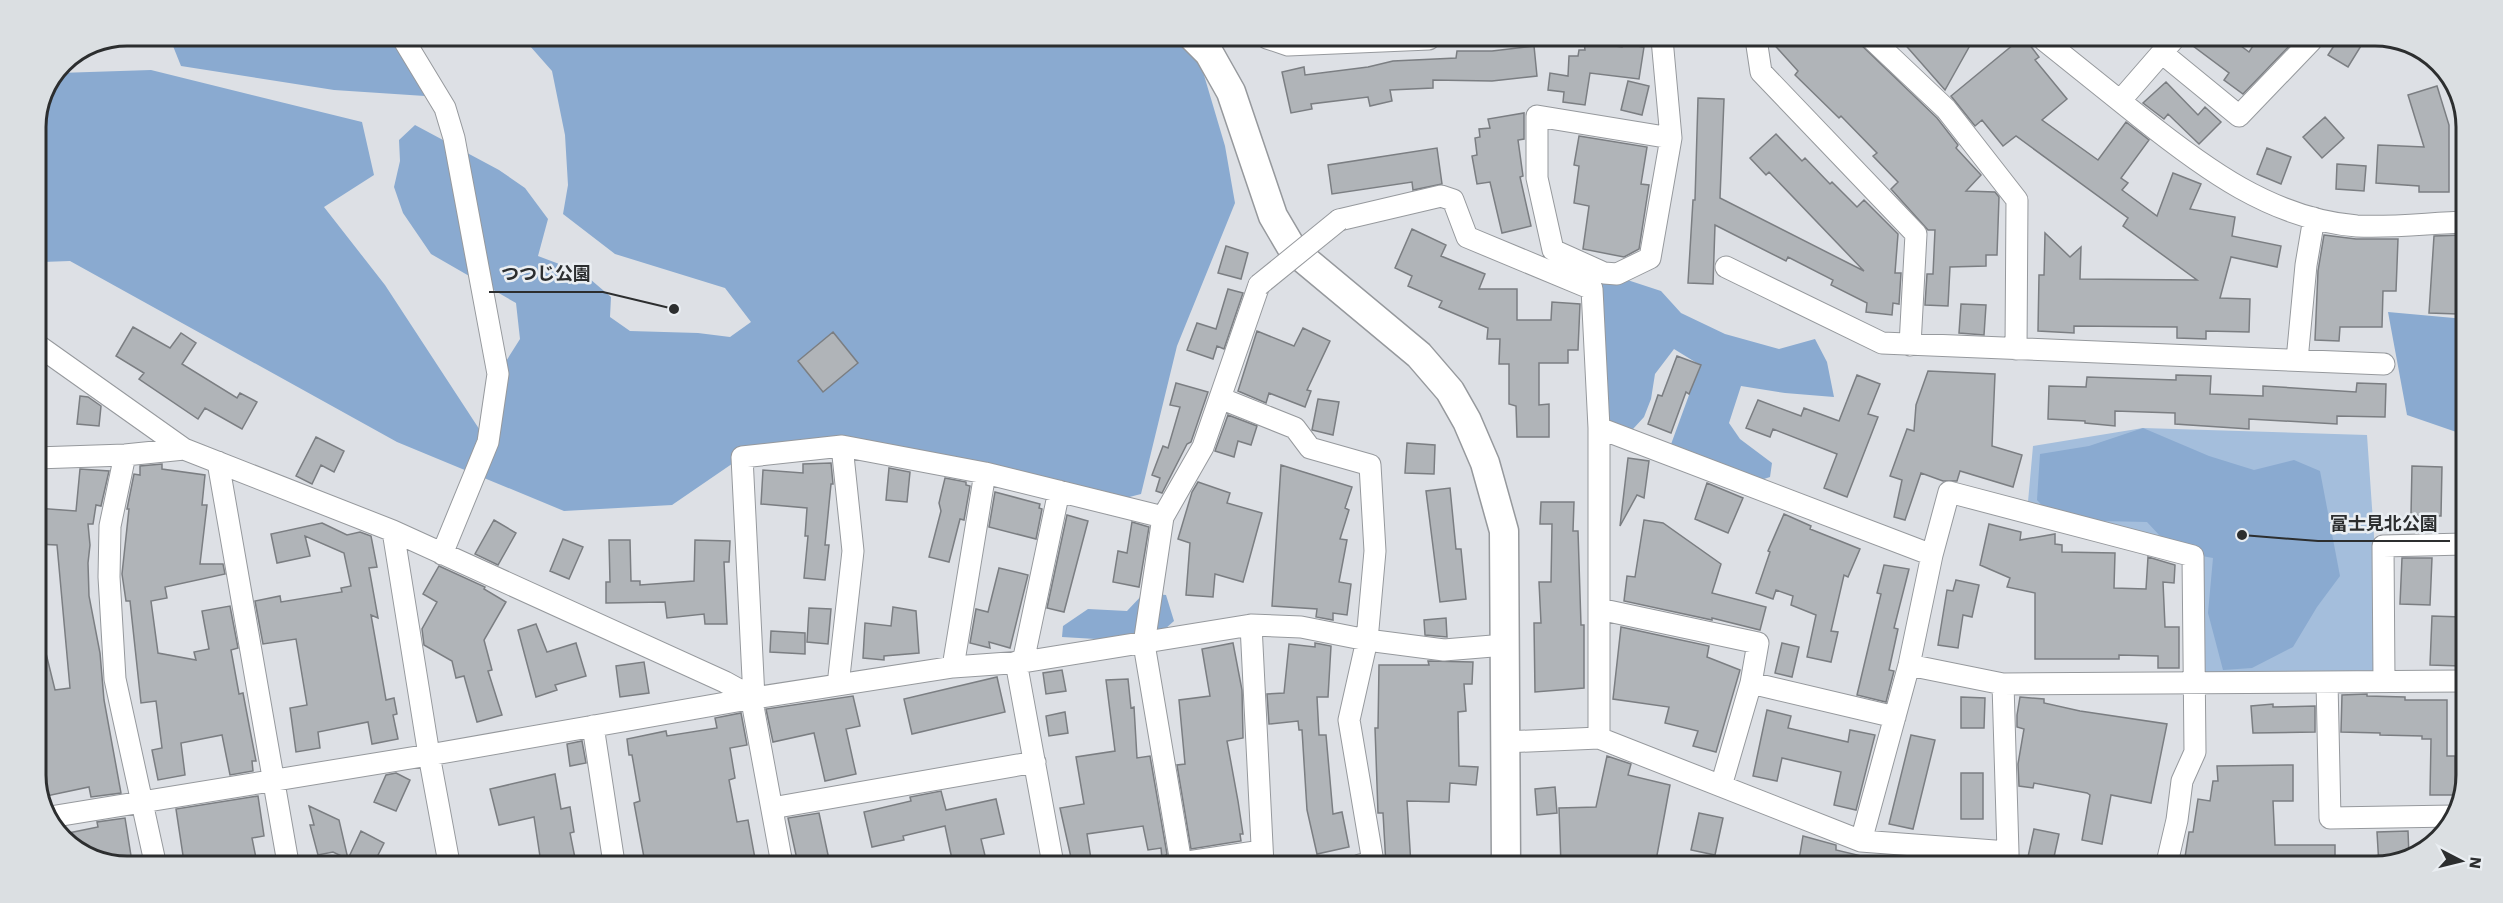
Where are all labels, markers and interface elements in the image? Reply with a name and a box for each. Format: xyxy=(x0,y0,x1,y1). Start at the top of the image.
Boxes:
callout: つつじ公園 xyxy=(489,256,603,292)
text: つつじ公園 xyxy=(501,263,591,284)
callout: 富士見北公園 xyxy=(2318,505,2450,541)
text: 富士見北公園 xyxy=(2330,513,2438,534)
north arrow xyxy=(2431,831,2491,891)
text: N xyxy=(2465,856,2486,870)

